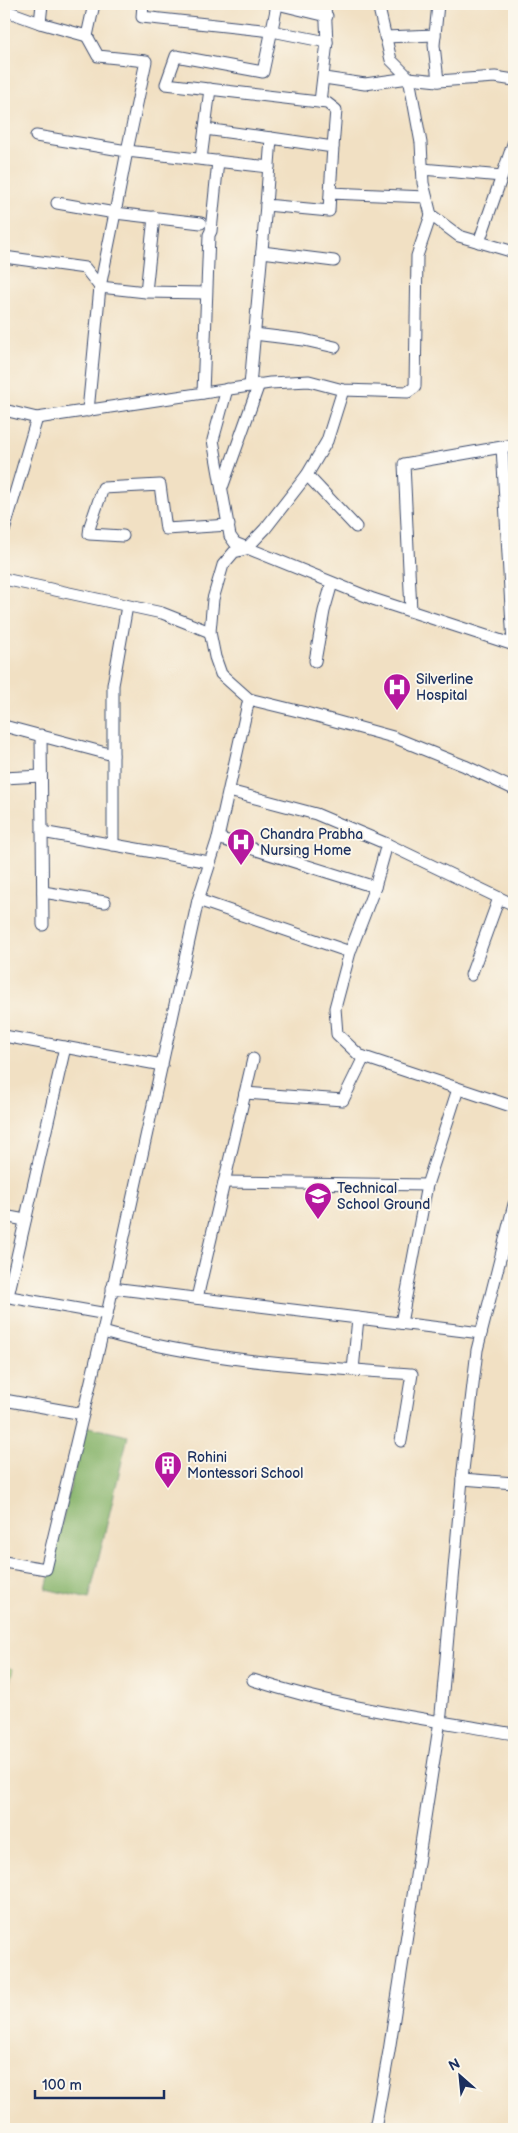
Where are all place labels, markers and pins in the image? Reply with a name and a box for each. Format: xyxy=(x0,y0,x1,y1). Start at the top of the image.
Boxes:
place label: Silverline Hospital xyxy=(416,671,473,704)
hospital icon: Silverline Hospital xyxy=(382,672,412,711)
place label: Chandra Prabha Nursing Home xyxy=(260,826,363,859)
hospital icon: Chandra Prabha Nursing Home xyxy=(226,827,256,866)
place label: Technical School Ground xyxy=(337,1180,430,1213)
school or university icon: Technical School Ground xyxy=(303,1181,333,1220)
place label: Rohini Montessori School xyxy=(187,1449,303,1482)
building icon: Rohini Montessori School xyxy=(153,1450,183,1489)

